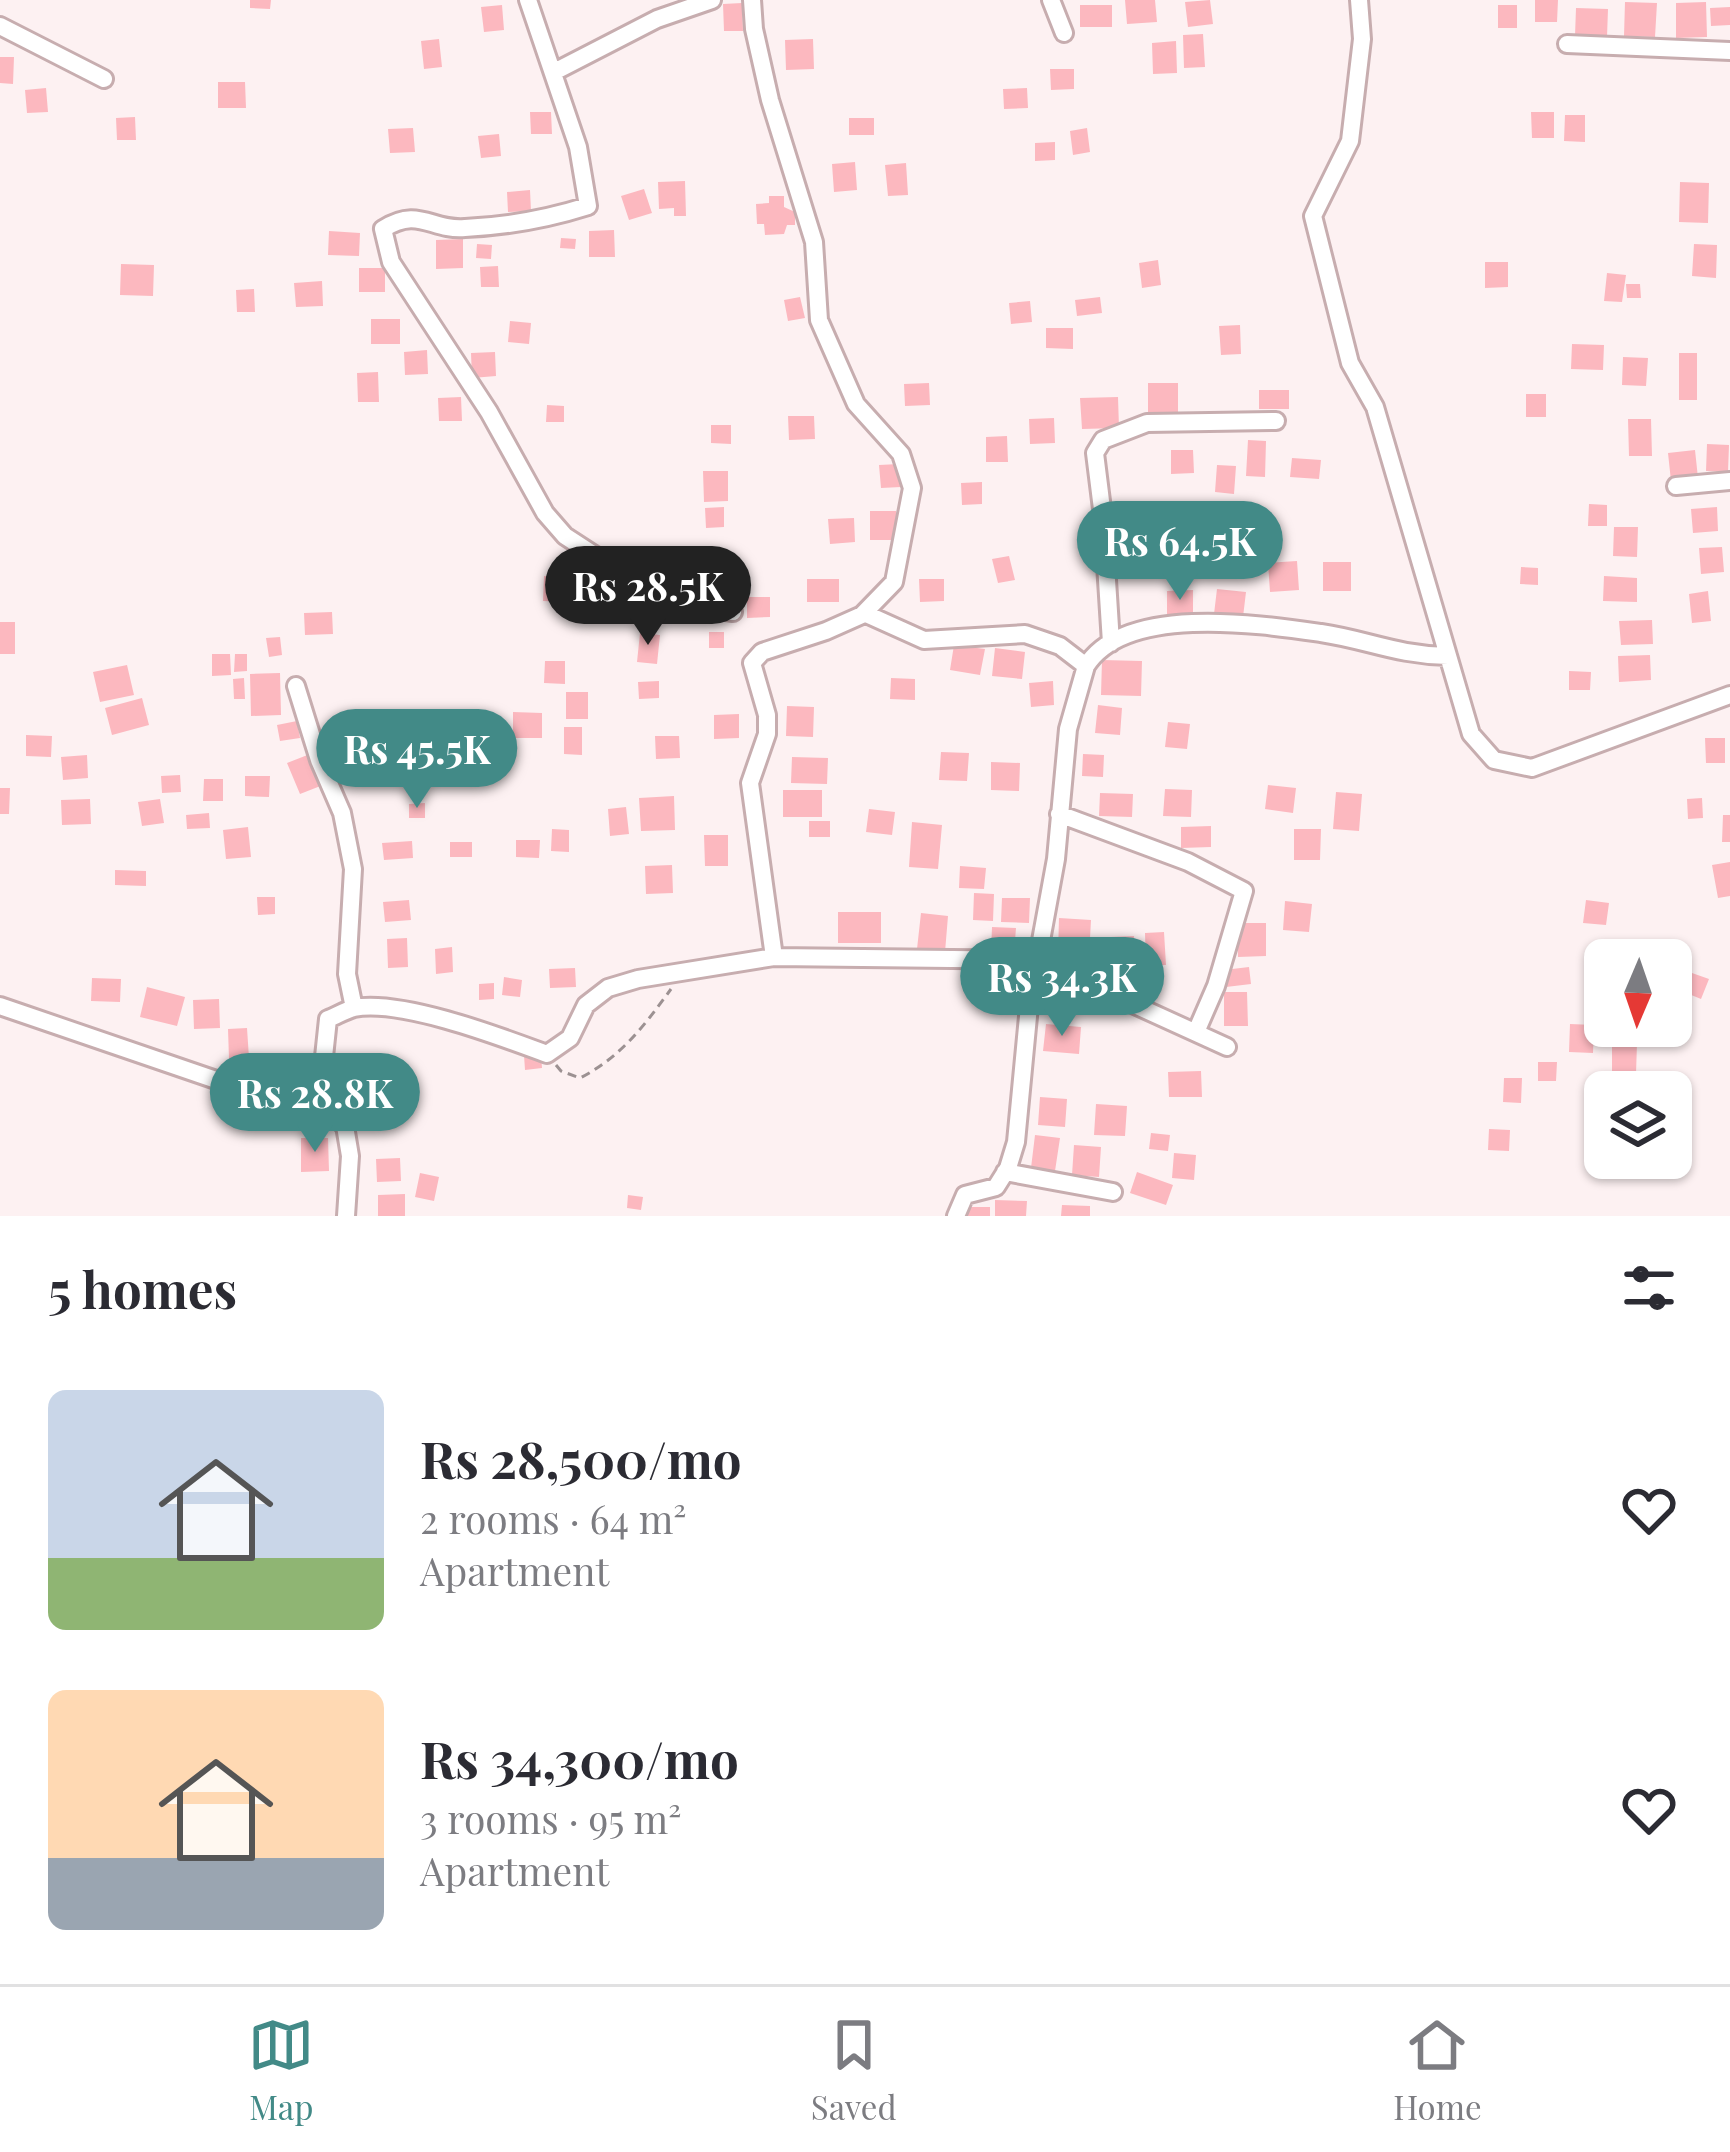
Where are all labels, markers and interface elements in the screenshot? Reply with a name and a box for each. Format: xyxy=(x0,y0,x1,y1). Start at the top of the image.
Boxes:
pin: Rs 64.5K xyxy=(1056,501,1304,603)
text: Rs 64.5K xyxy=(1104,514,1256,566)
pin: Rs 28.5K xyxy=(524,546,772,648)
text: Rs 28.5K xyxy=(572,559,724,611)
pin: Rs 45.5K xyxy=(293,709,541,811)
text: Rs 45.5K xyxy=(343,722,491,774)
pin: Rs 34.3K xyxy=(938,937,1186,1039)
north arrow xyxy=(1584,939,1692,1047)
map controls xyxy=(1584,939,1692,1179)
text: Rs 34.3K xyxy=(987,950,1137,1002)
pin: Rs 28.8K xyxy=(191,1053,439,1155)
text: Rs 28.8K xyxy=(237,1066,393,1118)
button: layers xyxy=(1584,1071,1692,1179)
text: 5 homes xyxy=(48,1254,237,1322)
icon: filters xyxy=(1616,1255,1682,1321)
text: Rs 28,500/mo xyxy=(420,1424,742,1492)
icon: home xyxy=(144,1438,288,1582)
icon: heart xyxy=(1616,1477,1682,1543)
text: 2 rooms · 64 m² xyxy=(420,1492,686,1544)
text: Apartment xyxy=(420,1544,609,1596)
text: Rs 34,300/mo xyxy=(420,1724,739,1792)
icon: home xyxy=(144,1738,288,1882)
icon: heart xyxy=(1616,1777,1682,1843)
text: 3 rooms · 95 m² xyxy=(420,1792,681,1844)
text: Apartment xyxy=(420,1844,609,1896)
tab: Map xyxy=(248,2012,314,2128)
tab: Saved xyxy=(811,2012,897,2128)
tab: Home xyxy=(1393,2012,1482,2128)

